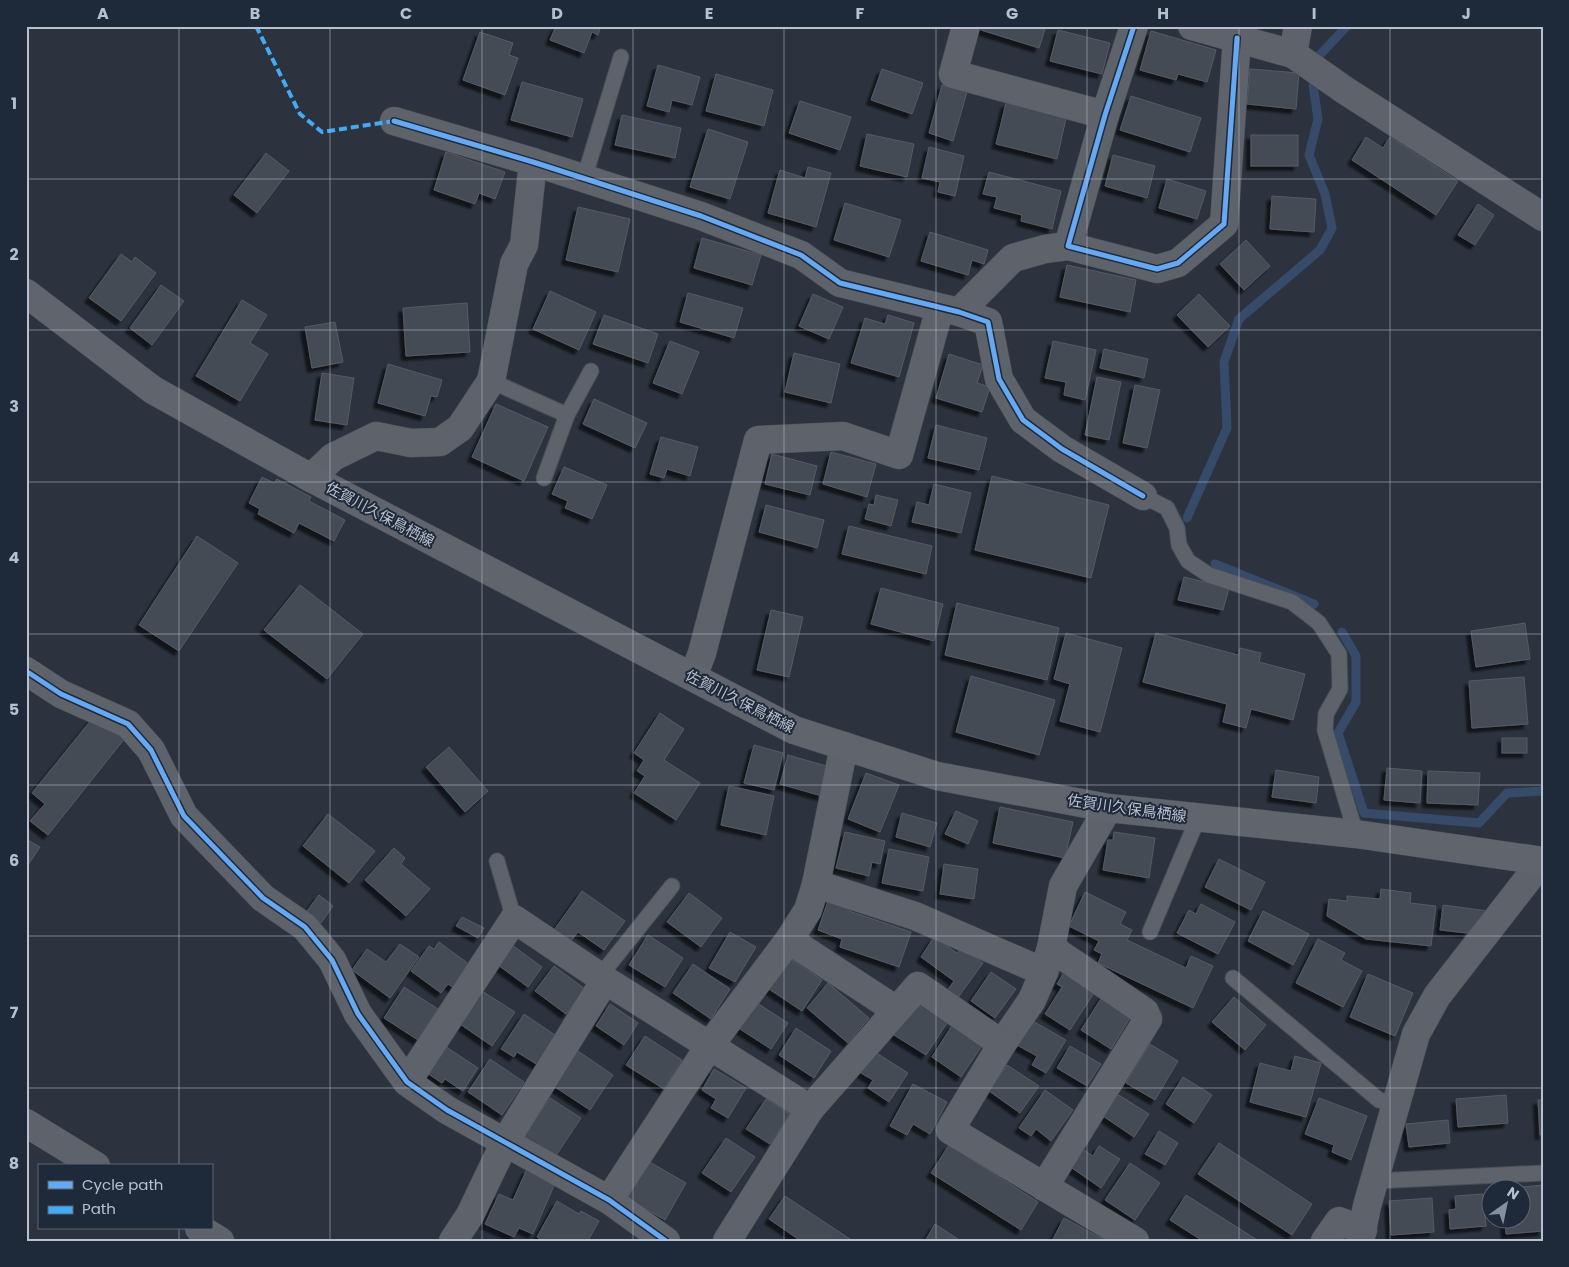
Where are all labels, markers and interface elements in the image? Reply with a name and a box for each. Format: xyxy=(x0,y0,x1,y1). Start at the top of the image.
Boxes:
text: A xyxy=(97,2,109,25)
text: B xyxy=(250,2,260,25)
text: C xyxy=(400,2,412,25)
text: D xyxy=(551,2,563,25)
text: E xyxy=(705,2,713,25)
text: F xyxy=(856,2,865,25)
text: G xyxy=(1006,2,1018,25)
text: H xyxy=(1157,2,1169,25)
text: I xyxy=(1312,2,1316,25)
text: J xyxy=(1461,2,1471,25)
text: 1 xyxy=(11,92,17,115)
text: 2 xyxy=(9,243,19,266)
text: 3 xyxy=(9,395,19,418)
street label: 佐賀川久保鳥栖線 xyxy=(322,477,438,551)
text: 4 xyxy=(9,546,20,569)
street label: 佐賀川久保鳥栖線 xyxy=(682,664,798,738)
text: 5 xyxy=(9,698,19,721)
street label: 佐賀川久保鳥栖線 xyxy=(1066,789,1188,827)
text: 6 xyxy=(9,849,19,872)
text: 7 xyxy=(10,1001,19,1024)
text: 8 xyxy=(9,1152,19,1175)
legend xyxy=(38,1164,212,1230)
text: Cycle path xyxy=(82,1174,163,1195)
north arrow xyxy=(1482,1180,1532,1230)
text: N xyxy=(1503,1182,1523,1204)
text: Path xyxy=(82,1198,116,1219)

